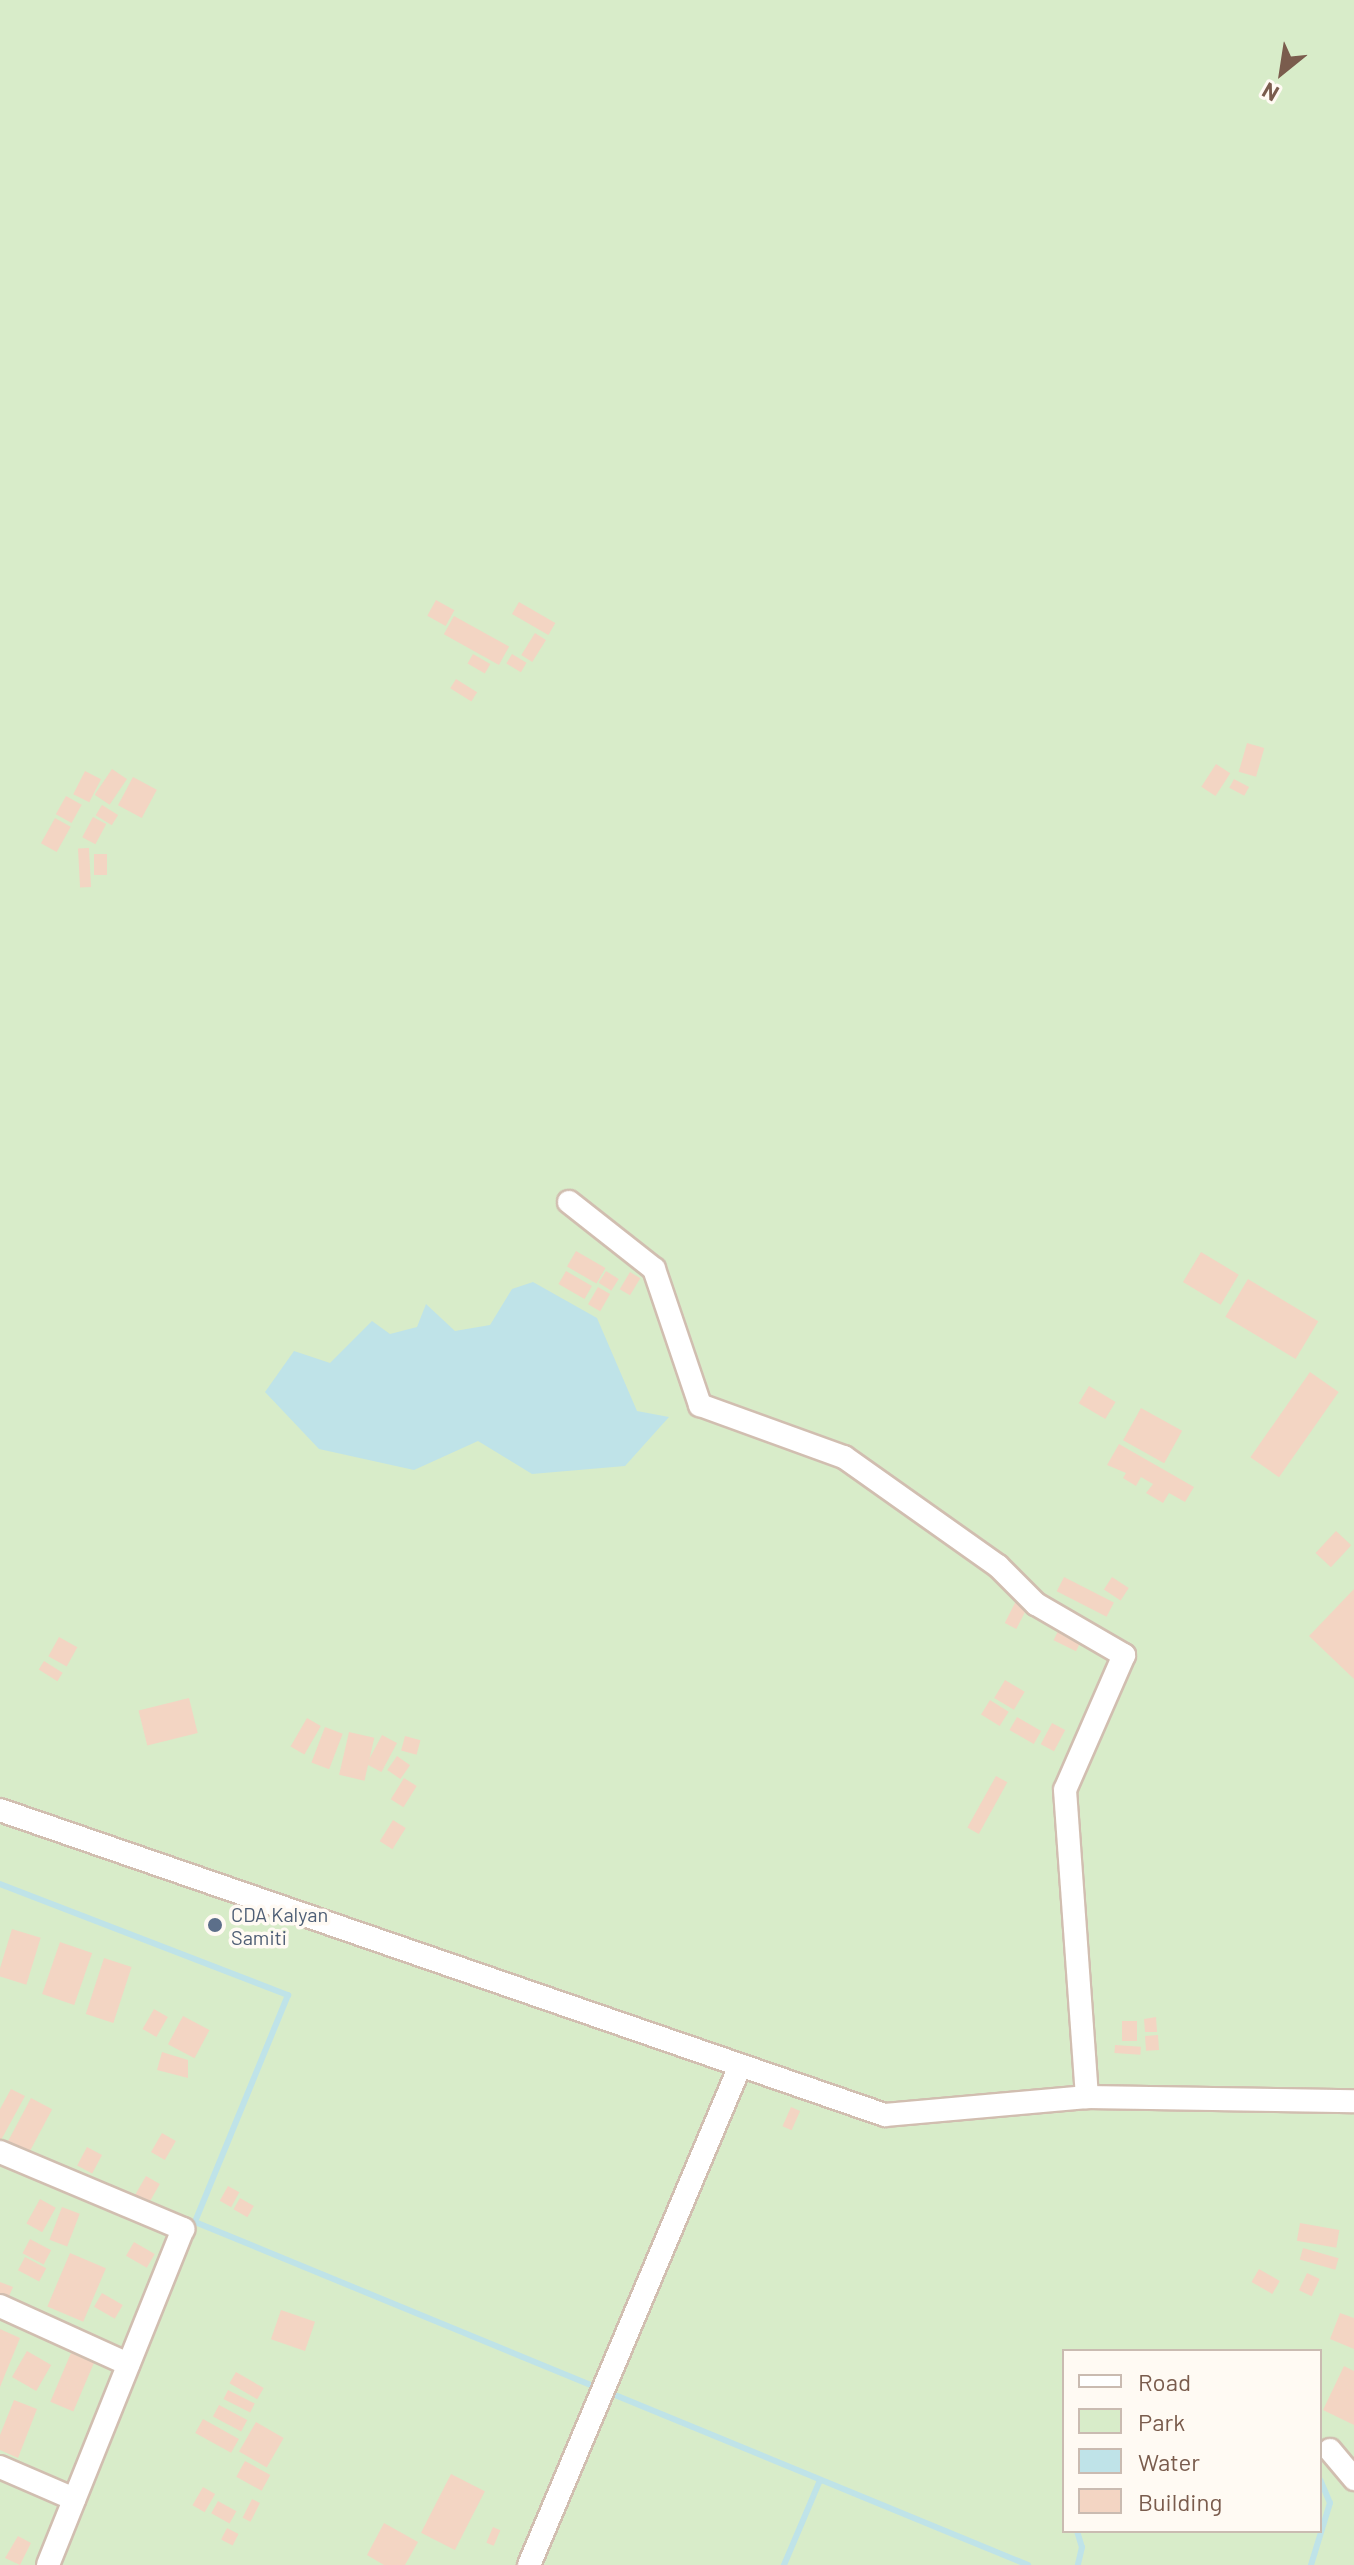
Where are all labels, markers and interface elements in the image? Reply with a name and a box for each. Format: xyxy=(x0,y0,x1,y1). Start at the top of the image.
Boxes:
north arrow xyxy=(1242,32,1322,112)
text: N xyxy=(1257,78,1283,108)
place label: CDA Kalyan Samiti xyxy=(231,1902,328,1949)
marker: CDA Kalyan Samiti xyxy=(206,1916,224,1934)
legend xyxy=(1062,2349,1322,2533)
text: Road xyxy=(1138,2367,1191,2396)
text: Park xyxy=(1138,2407,1185,2436)
text: Water xyxy=(1138,2447,1200,2476)
text: Building xyxy=(1138,2487,1222,2516)

